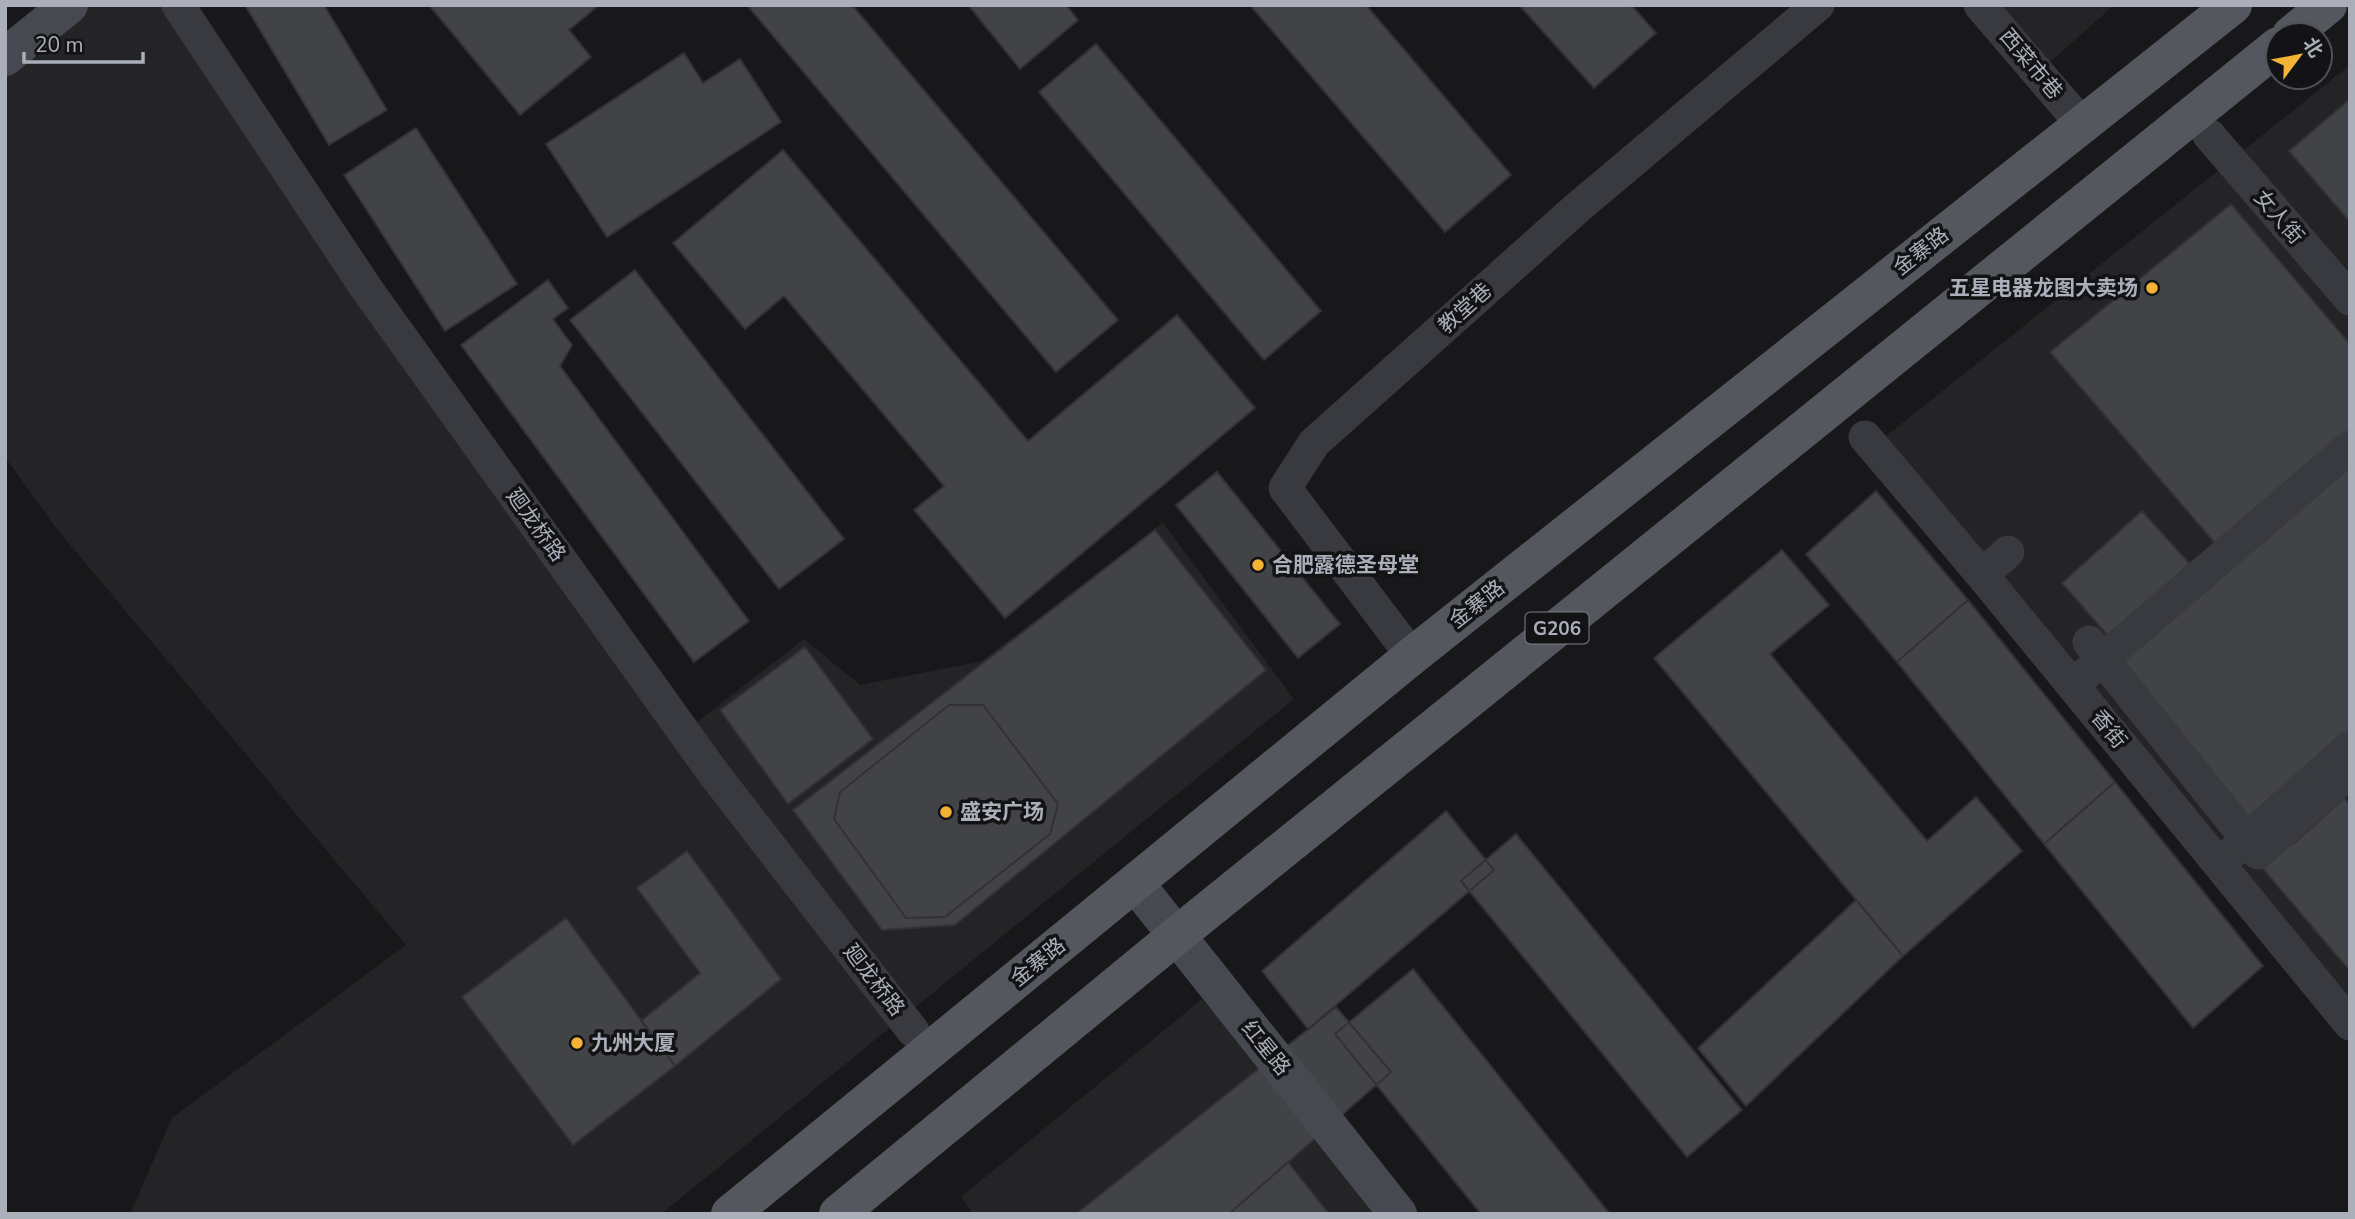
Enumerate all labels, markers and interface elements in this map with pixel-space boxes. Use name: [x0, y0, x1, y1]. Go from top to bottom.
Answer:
scale bar: [24, 21, 144, 65]
north arrow: [2264, 21, 2334, 91]
street label: 西菜市巷: [1993, 23, 2069, 105]
text: 20 m: [35, 31, 84, 59]
text: 北: [2297, 33, 2329, 62]
street label: 女人街: [2248, 184, 2310, 250]
street label: 金寨路: [1888, 221, 1954, 281]
place label: 五星电器龙图大卖场: [1949, 274, 2138, 302]
street label: 教堂巷: [1432, 277, 1498, 339]
marker: 五星电器龙图大卖场: [2144, 280, 2160, 296]
street label: 廻龙桥路: [500, 483, 572, 567]
place label: 合肥露德圣母堂: [1272, 551, 1419, 579]
marker: 合肥露德圣母堂: [1250, 557, 1266, 573]
street label: 金寨路: [1444, 574, 1510, 634]
road number: G206: [1526, 612, 1588, 643]
street label: 香街: [2085, 704, 2133, 754]
place label: 盛安广场: [960, 798, 1044, 826]
marker: 盛安广场: [938, 804, 954, 820]
street label: 金寨路: [1005, 931, 1071, 993]
street label: 廻龙桥路: [837, 938, 911, 1022]
street label: 红星路: [1235, 1015, 1297, 1081]
place label: 九州大厦: [591, 1029, 675, 1057]
marker: 九州大厦: [569, 1035, 585, 1051]

